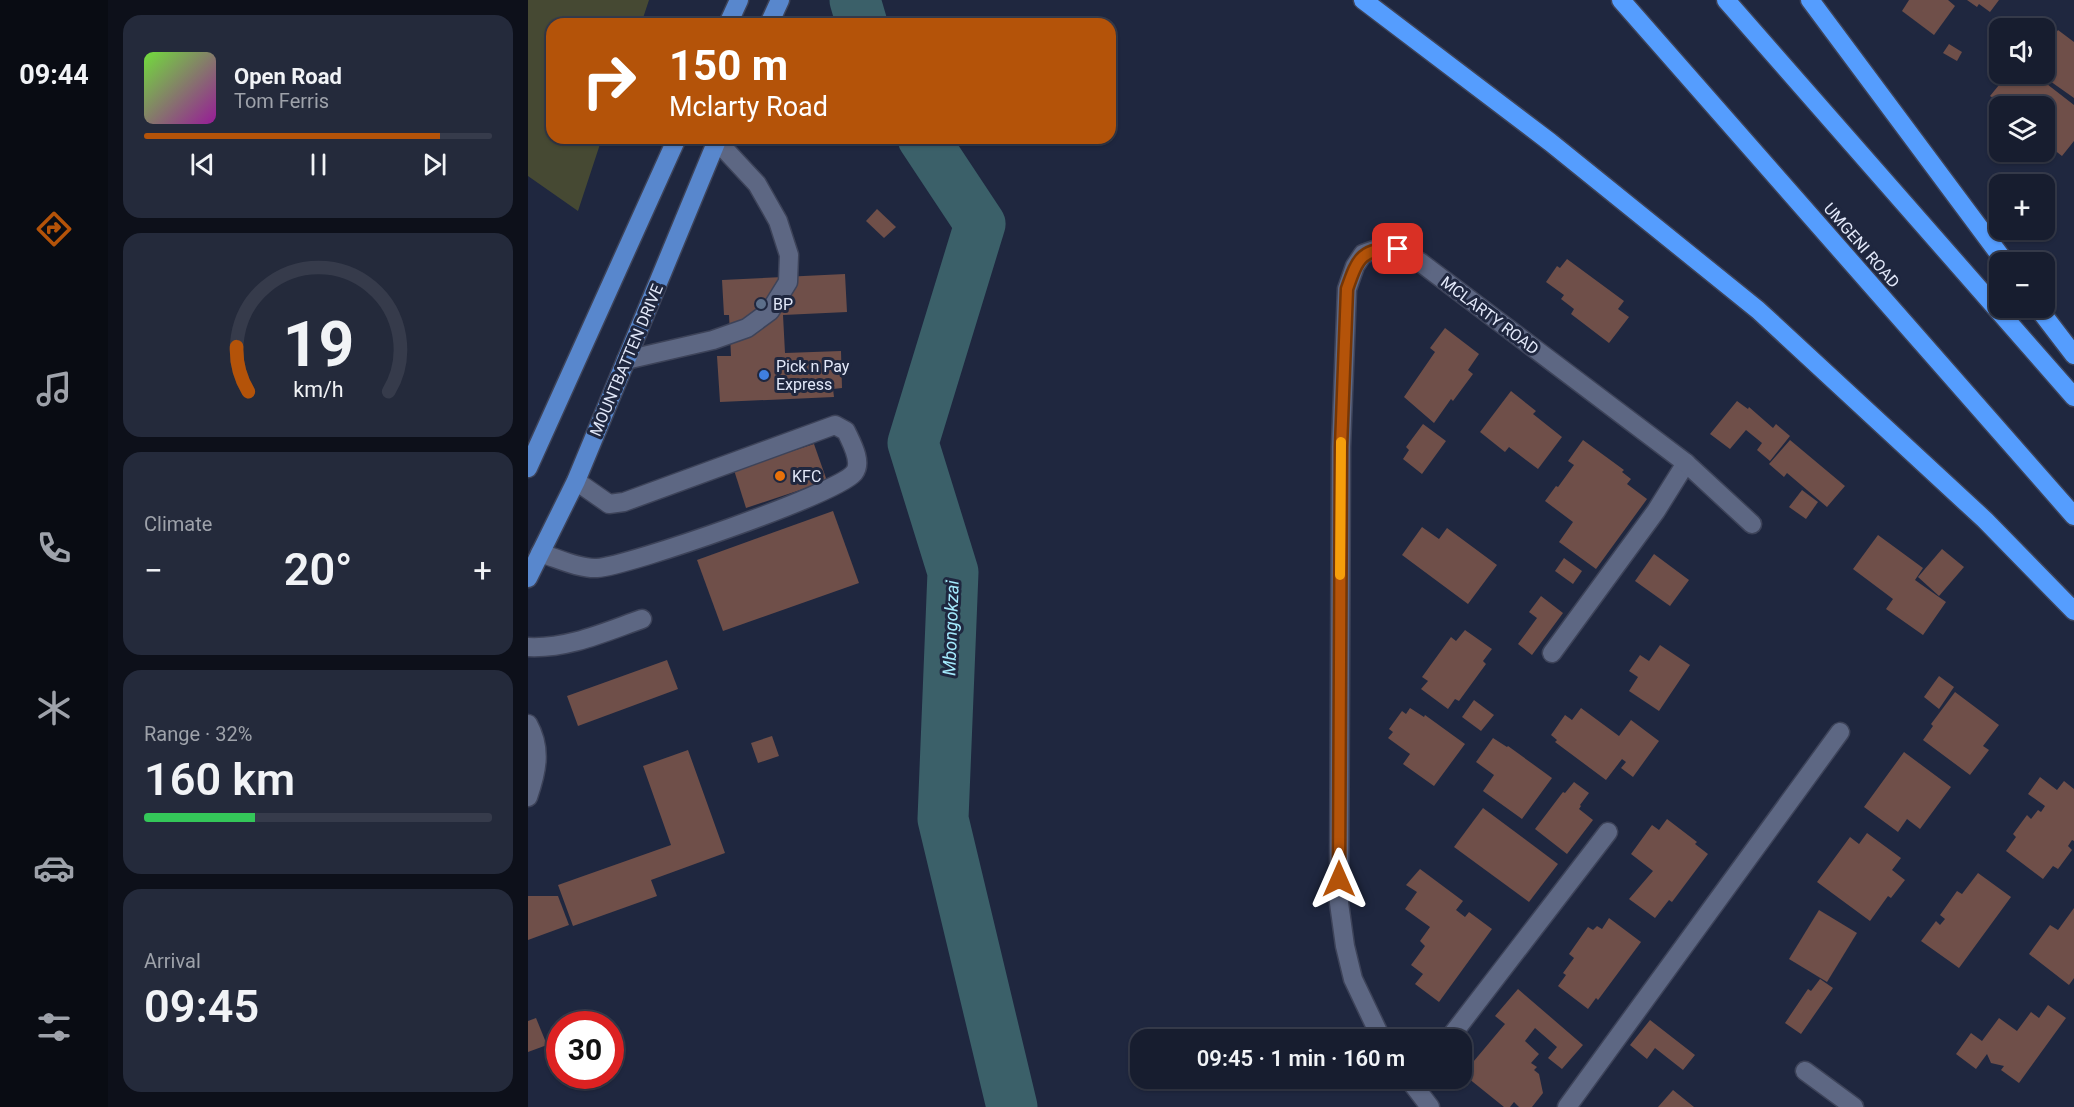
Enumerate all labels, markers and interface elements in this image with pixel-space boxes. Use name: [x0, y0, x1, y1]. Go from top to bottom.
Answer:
map controls: [1989, 18, 2055, 318]
button: sound: [1989, 18, 2055, 84]
text: 150 m: [669, 41, 788, 90]
icon: right: [570, 42, 648, 120]
text: 09:44: [19, 59, 89, 91]
text: Open Road: [234, 64, 342, 89]
text: Tom Ferris: [234, 89, 329, 113]
text: Mclarty Road: [669, 91, 828, 123]
button: layers: [1989, 96, 2055, 162]
icon: previous: [186, 148, 219, 181]
icon: pause: [302, 148, 335, 181]
icon: next: [418, 148, 451, 181]
button: +: [1989, 174, 2055, 240]
street label: UMGENI ROAD: [1820, 199, 1903, 291]
icon: directions: [33, 208, 75, 250]
pin: [1372, 223, 1423, 274]
icon: arrive: [1381, 232, 1414, 265]
button: −: [1989, 252, 2055, 318]
street label: MCLARTY ROAD: [1437, 272, 1542, 358]
street label: MOUNTBATTEN DRIVE: [586, 281, 667, 439]
place label: BP: [773, 295, 793, 314]
marker: BP: [754, 297, 768, 311]
text: 19: [282, 308, 354, 381]
place label: Pick n Pay Express: [776, 357, 850, 394]
icon: music: [33, 368, 75, 410]
marker: Pick n Pay Express: [757, 368, 771, 382]
text: km/h: [293, 378, 343, 403]
place label: KFC: [792, 467, 821, 486]
marker: KFC: [773, 469, 787, 483]
text: Climate: [144, 512, 212, 536]
icon: phone: [33, 527, 75, 569]
text: 20°: [284, 543, 352, 596]
text: −: [144, 551, 163, 590]
text: +: [473, 551, 492, 590]
water label: Mbongokzai: [938, 579, 963, 676]
icon: climate: [33, 687, 75, 729]
text: Range · 32%: [144, 722, 252, 746]
text: 160 km: [144, 753, 295, 806]
icon: car: [33, 847, 75, 889]
position arrow: [1307, 847, 1371, 911]
text: Arrival: [144, 949, 201, 973]
text: 09:45: [144, 980, 259, 1033]
icon: filters: [33, 1006, 75, 1048]
speed limit sign: 30: [546, 1011, 624, 1089]
text: 09:45 · 1 min · 160 m: [1197, 1046, 1405, 1071]

